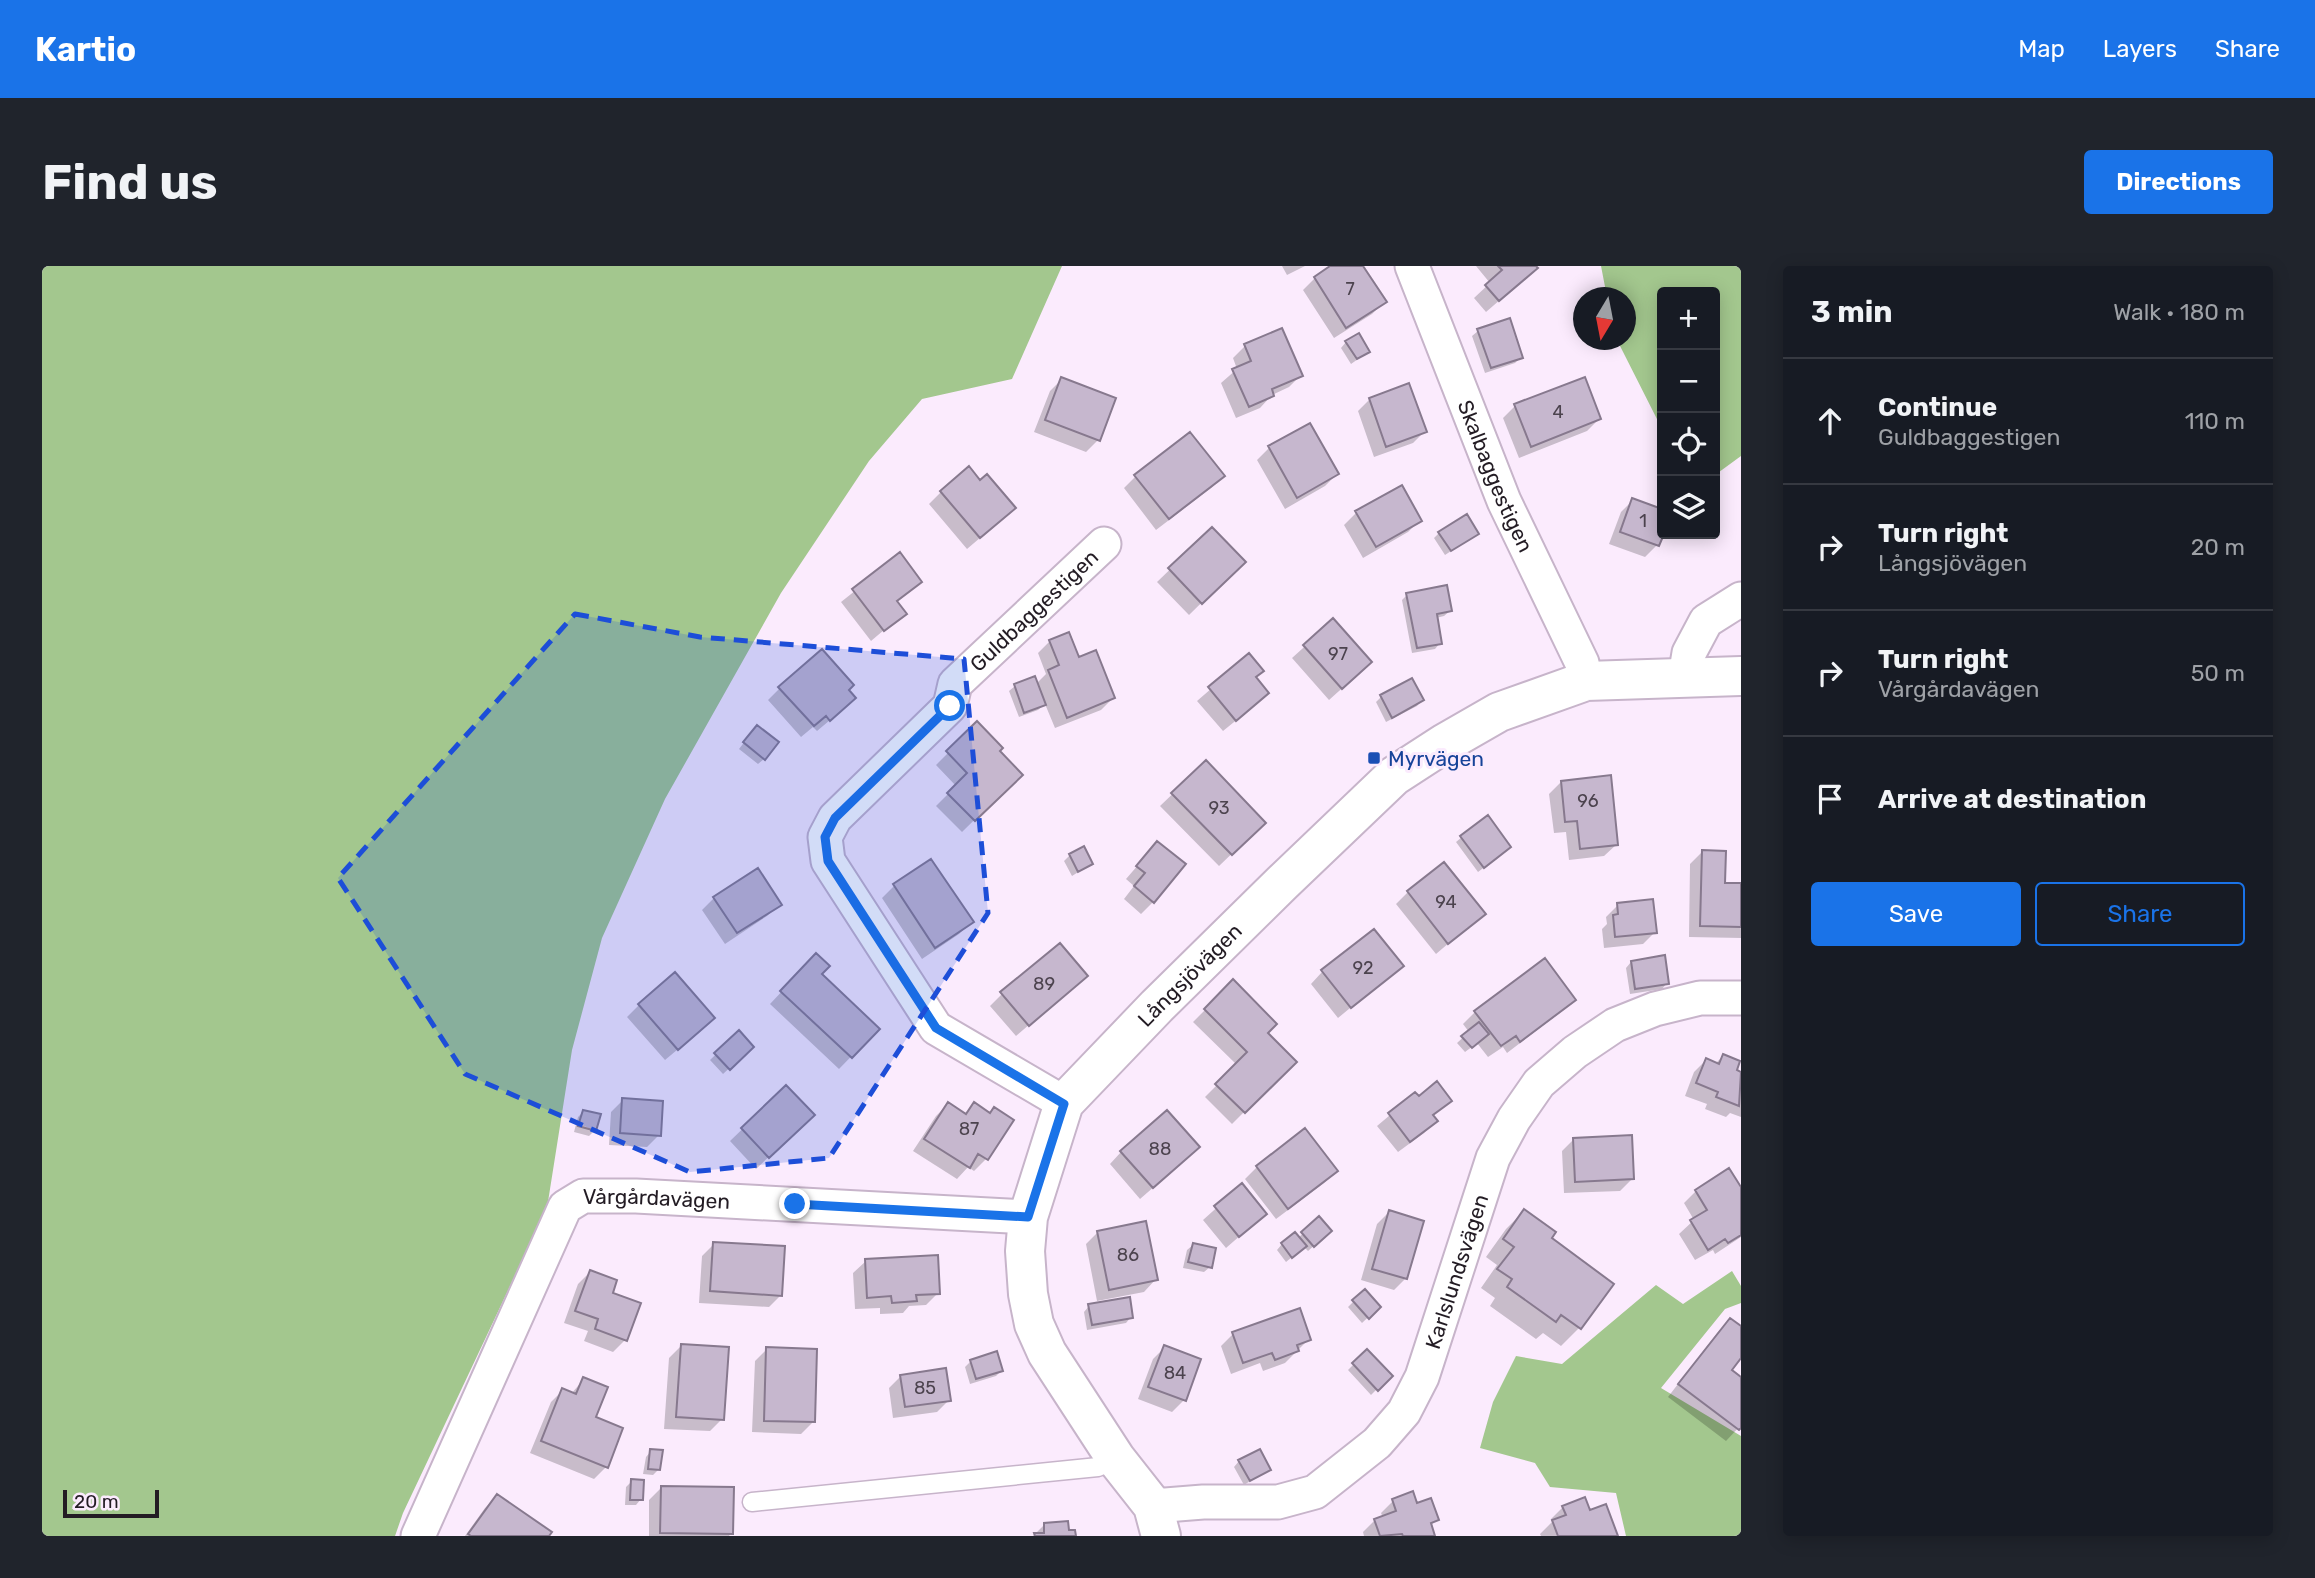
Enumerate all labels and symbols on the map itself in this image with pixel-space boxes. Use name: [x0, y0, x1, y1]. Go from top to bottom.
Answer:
house number: 7: [1345, 278, 1355, 300]
north arrow: [1573, 287, 1636, 350]
street label: Skalbaggestigen: [1453, 396, 1539, 556]
house number: 4: [1552, 401, 1564, 423]
house number: 1: [1639, 510, 1647, 532]
street label: Guldbaggestigen: [964, 544, 1103, 676]
house number: 97: [1328, 643, 1348, 665]
route start: [934, 690, 965, 721]
place label: Myrvägen: [1388, 746, 1484, 771]
marker: Myrvägen: [1366, 750, 1382, 766]
house number: 96: [1577, 790, 1599, 812]
house number: 93: [1208, 797, 1230, 819]
house number: 94: [1435, 891, 1457, 913]
street label: Långsjövägen: [1132, 918, 1247, 1031]
house number: 92: [1352, 957, 1374, 979]
house number: 89: [1033, 973, 1055, 995]
house number: 87: [959, 1118, 979, 1140]
house number: 88: [1149, 1138, 1171, 1160]
street label: Vårgårdavägen: [583, 1184, 731, 1214]
route end: [779, 1188, 810, 1219]
street label: Karlslundsvägen: [1420, 1191, 1493, 1352]
house number: 86: [1117, 1244, 1139, 1266]
house number: 84: [1164, 1362, 1186, 1384]
house number: 85: [914, 1377, 936, 1399]
scale bar: [63, 1487, 159, 1519]

